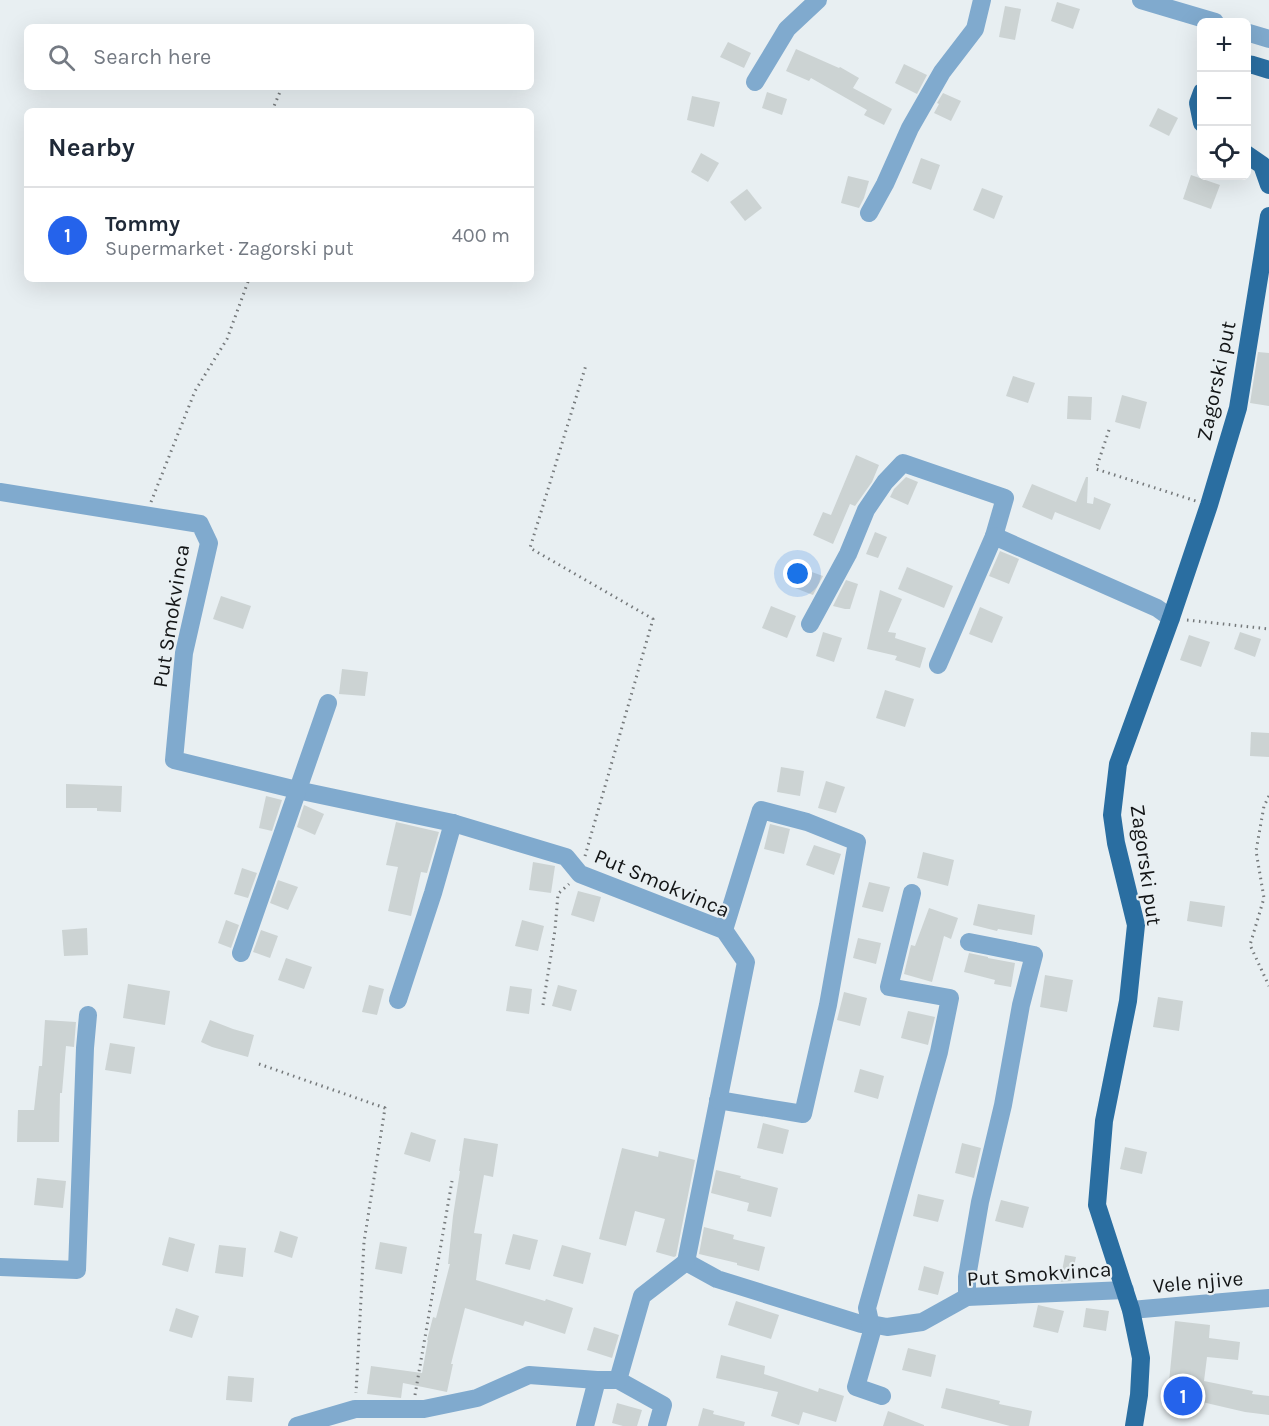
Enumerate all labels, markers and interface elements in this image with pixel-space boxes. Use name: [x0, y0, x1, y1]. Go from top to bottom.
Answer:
map controls: [1197, 18, 1251, 180]
button: +: [1197, 18, 1251, 72]
search box: [24, 24, 534, 90]
icon: search: [45, 41, 78, 74]
text: Search here: [93, 44, 211, 70]
button: −: [1197, 72, 1251, 126]
button: locate: [1197, 126, 1251, 180]
text: Nearby: [48, 132, 135, 163]
text: Tommy: [105, 211, 180, 237]
text: 1: [64, 224, 71, 247]
text: 400 m: [452, 224, 510, 247]
text: Supermarket · Zagorski put: [105, 237, 354, 260]
street label: Zagorski put: [1192, 319, 1240, 443]
street label: Put Smokvinca: [148, 543, 194, 689]
your location: [783, 559, 812, 588]
street label: Zagorski put: [1126, 803, 1166, 927]
street label: Put Smokvinca: [591, 844, 733, 922]
street label: Put Smokvinca: [966, 1257, 1112, 1291]
street label: Vele njive: [1152, 1266, 1244, 1298]
pin: 1: [1164, 1374, 1202, 1418]

